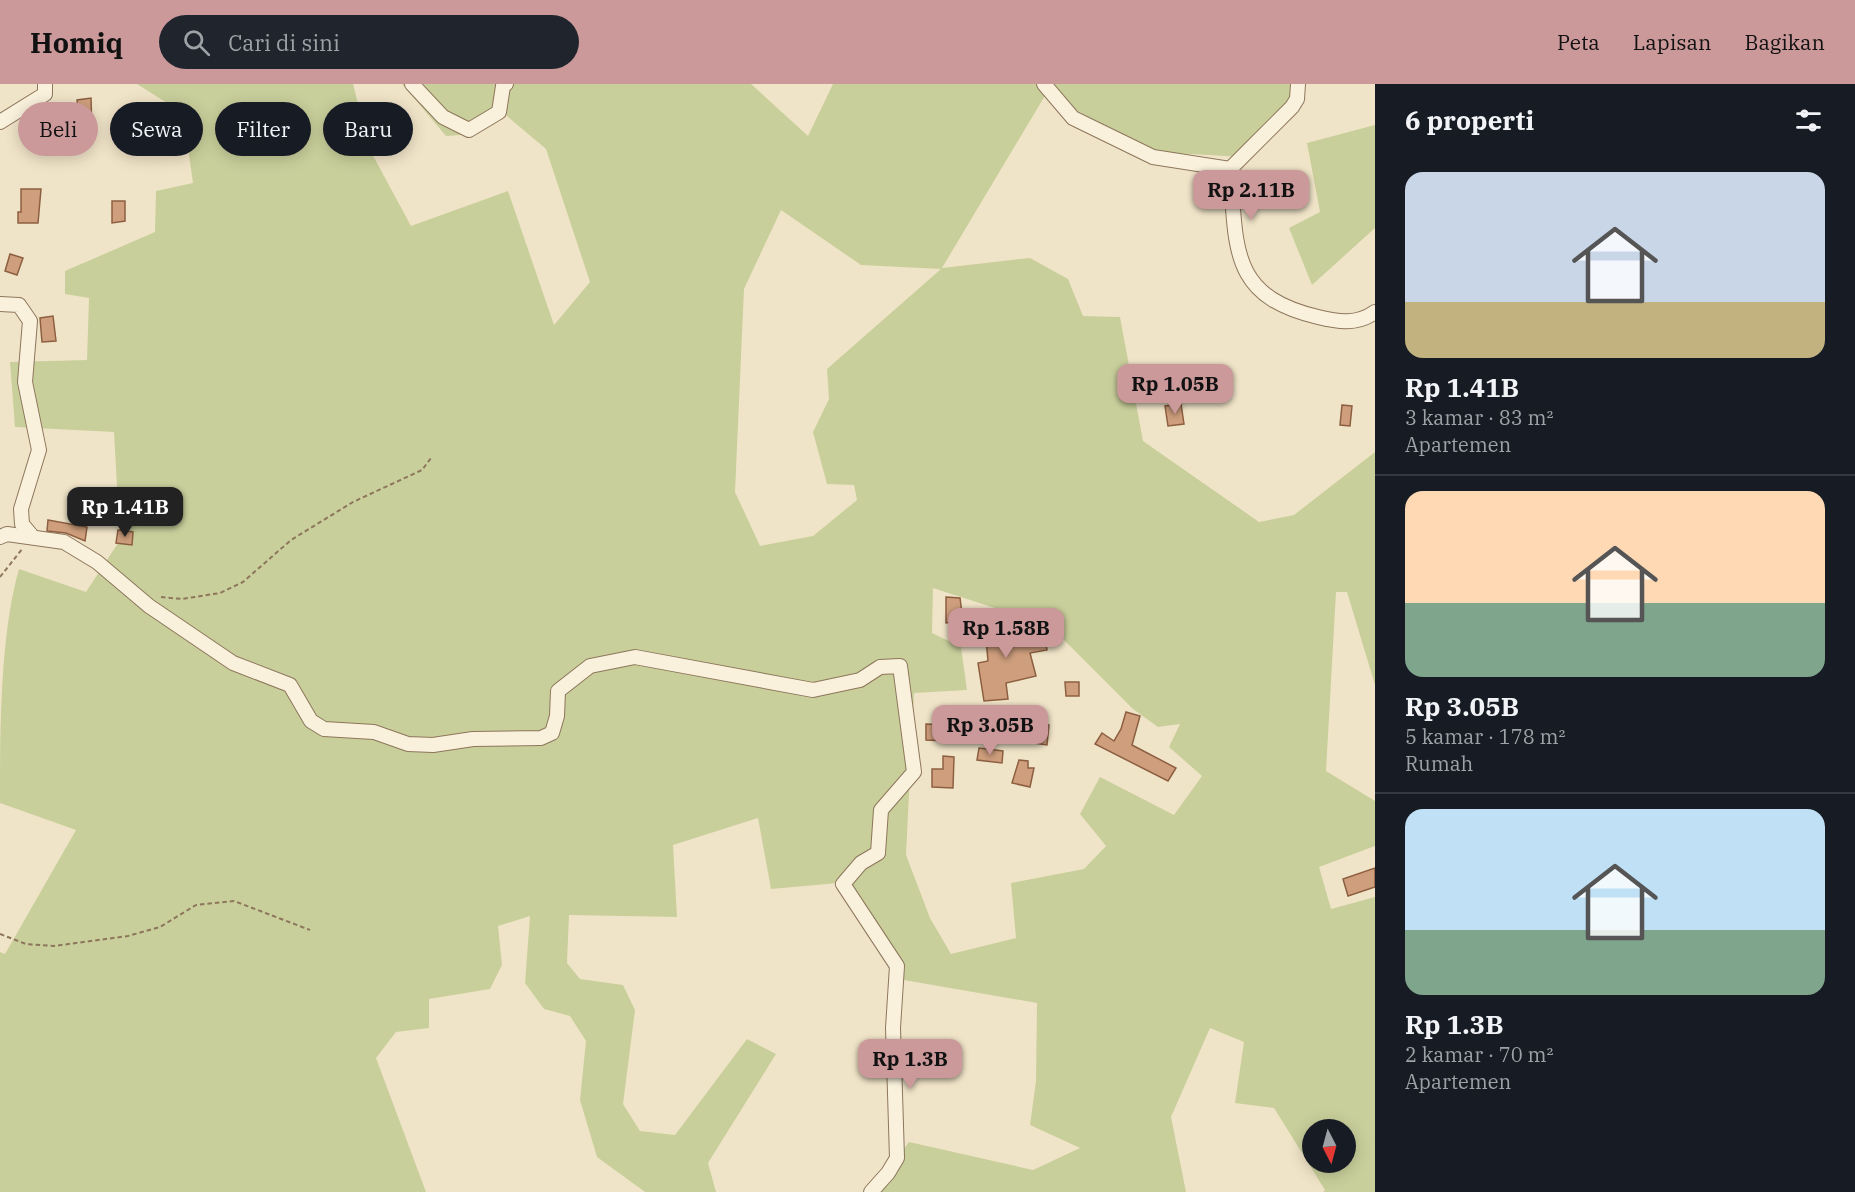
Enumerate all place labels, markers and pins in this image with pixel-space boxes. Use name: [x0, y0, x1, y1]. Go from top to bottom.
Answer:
pin: Rp 2.11B: [1189, 170, 1313, 221]
pin: Rp 1.05B: [1113, 364, 1237, 415]
pin: Rp 1.41B: [63, 487, 187, 538]
pin: Rp 1.58B: [944, 608, 1068, 659]
pin: Rp 3.05B: [928, 705, 1052, 756]
pin: Rp 1.3B: [855, 1039, 965, 1090]

